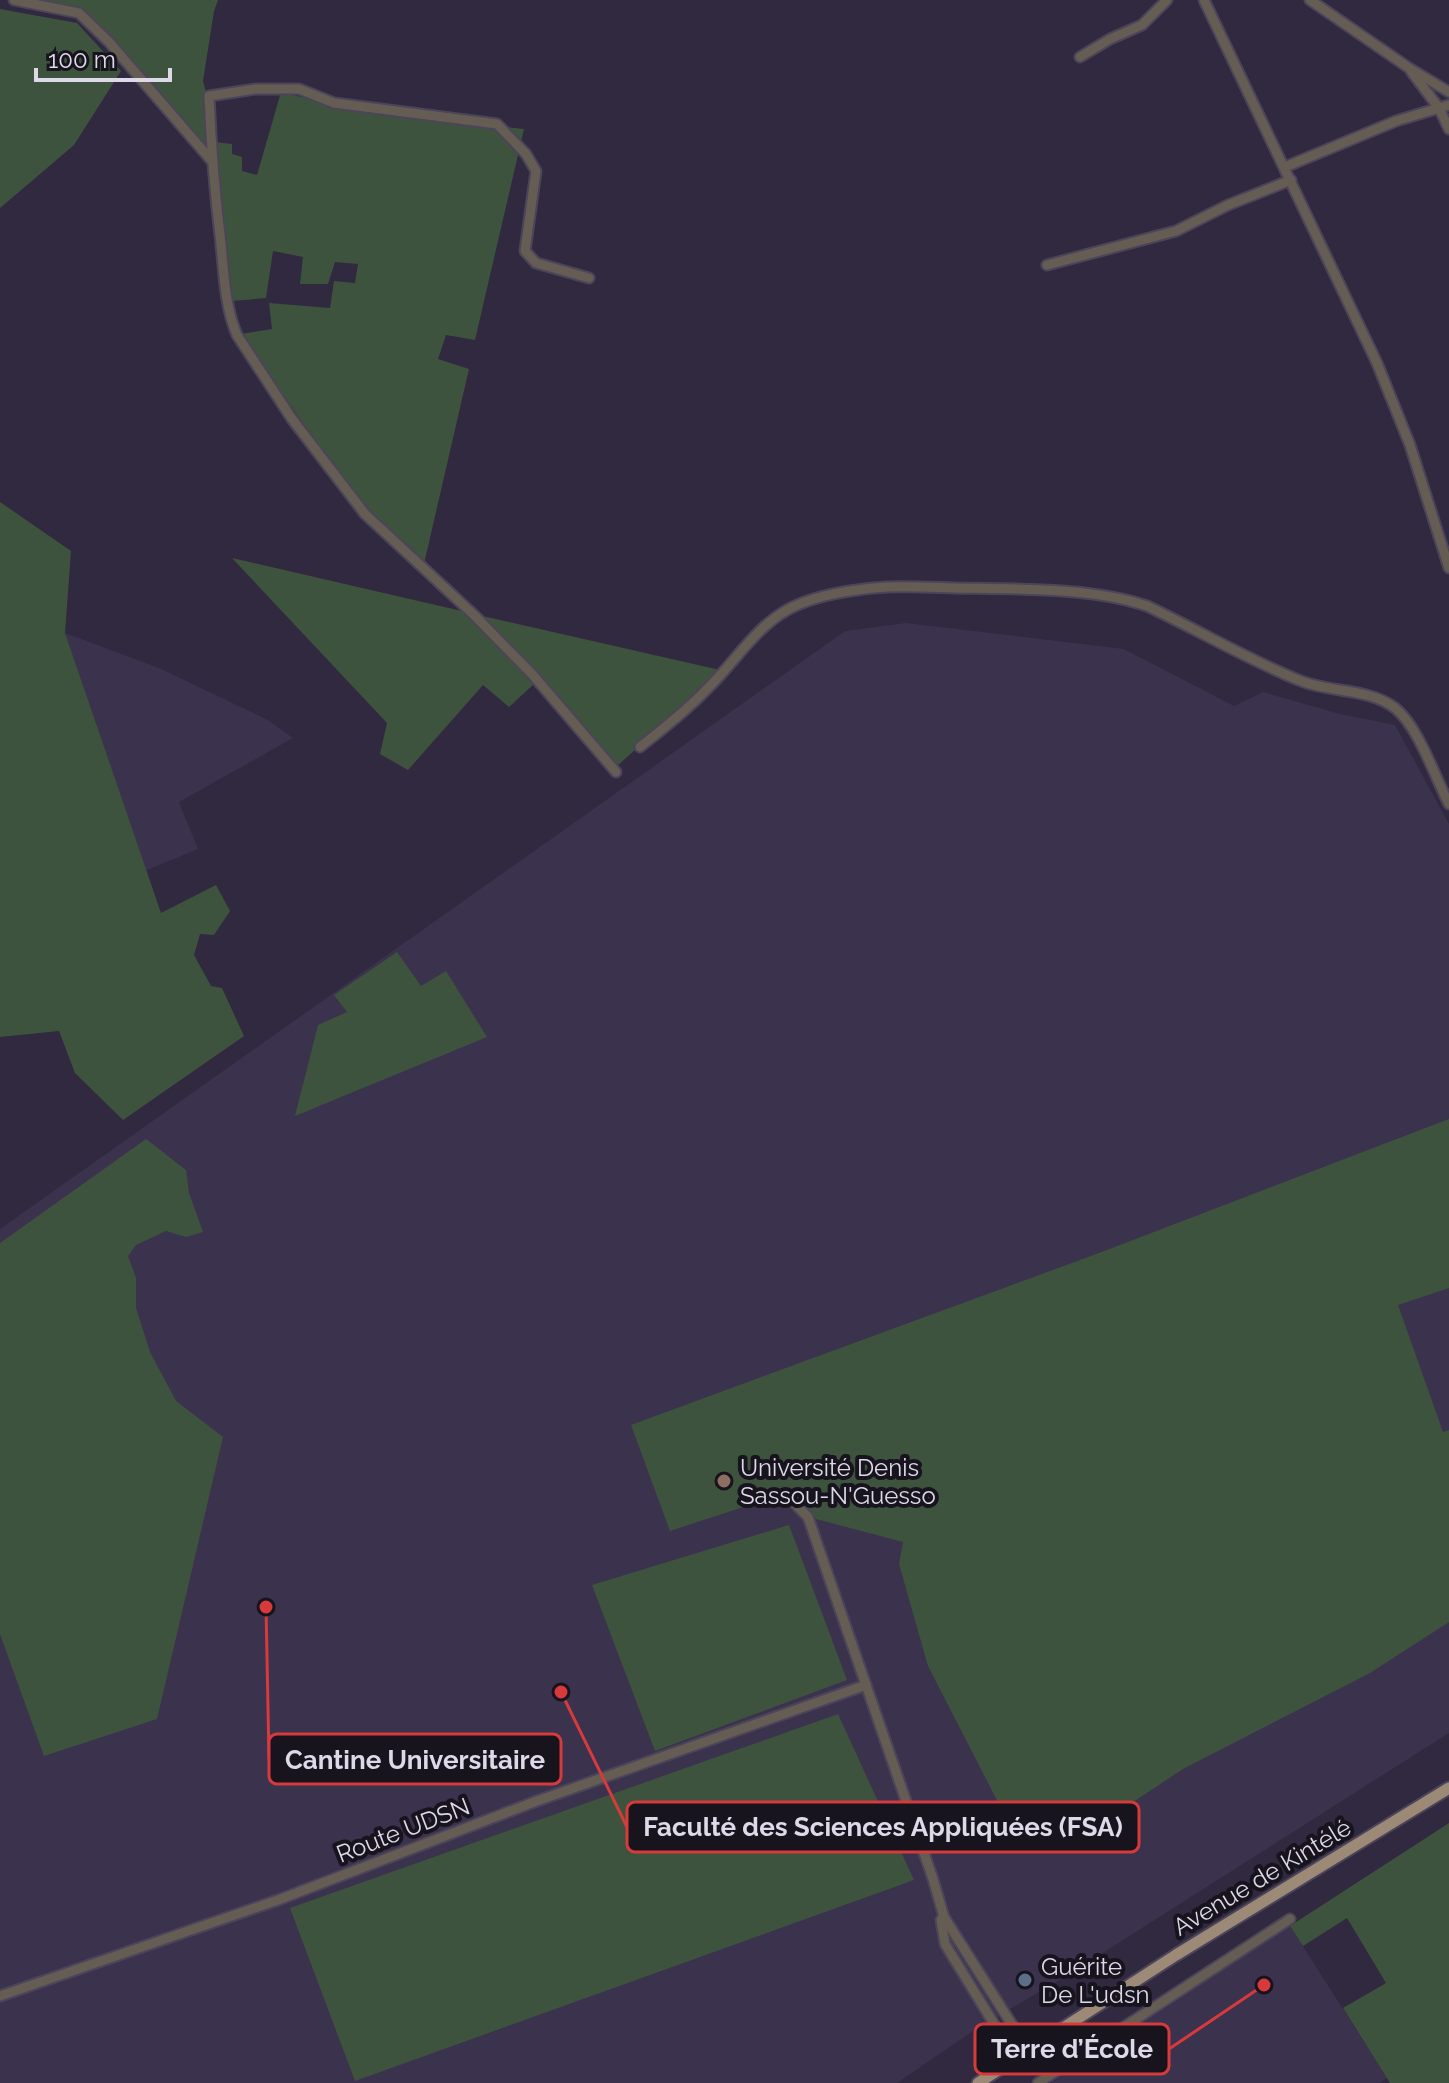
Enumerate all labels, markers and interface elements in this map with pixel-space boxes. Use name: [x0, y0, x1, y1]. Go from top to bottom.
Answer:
scale bar: [36, 32, 170, 82]
text: 100 m: [48, 45, 116, 74]
place label: Université Denis Sassou-N'Guesso: [740, 1453, 936, 1510]
marker: Université Denis Sassou-N'Guesso: [715, 1472, 733, 1490]
callout: Cantine Universitaire: [269, 1734, 561, 1784]
text: Cantine Universitaire: [285, 1745, 545, 1775]
street label: Route UDSN: [332, 1791, 474, 1869]
callout: Faculté des Sciences Appliquées (FSA): [627, 1802, 1139, 1852]
text: Faculté des Sciences Appliquées (FSA): [643, 1812, 1123, 1842]
street label: Avenue de Kintélé: [1168, 1812, 1356, 1942]
place label: Guérite De L'udsn: [1041, 1952, 1150, 2009]
marker: Guérite De L'udsn: [1016, 1971, 1034, 1989]
callout: Terre d’École: [975, 2024, 1169, 2074]
text: Terre d’École: [991, 2034, 1154, 2064]

